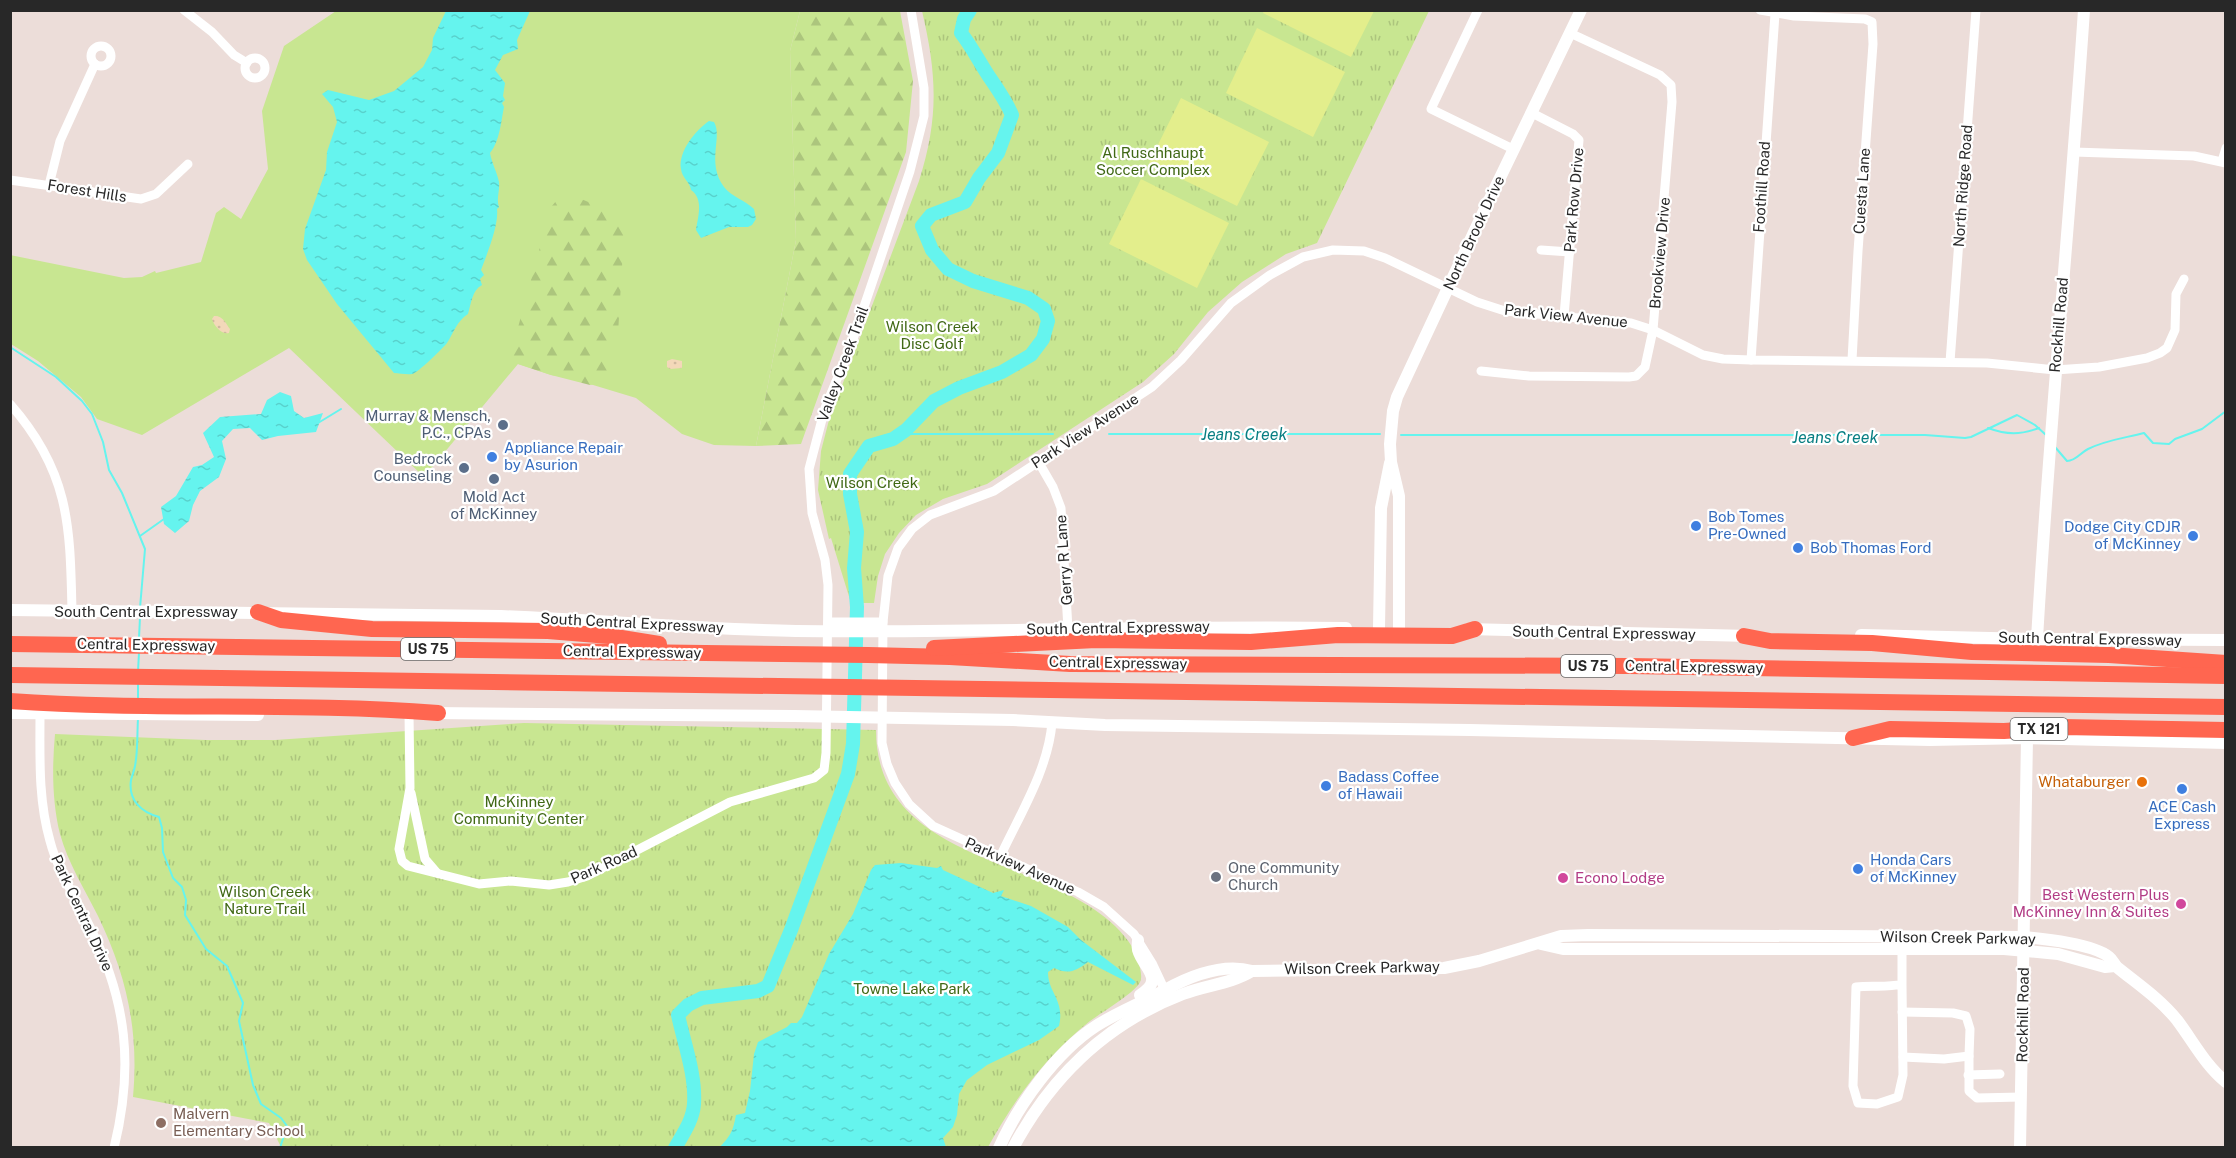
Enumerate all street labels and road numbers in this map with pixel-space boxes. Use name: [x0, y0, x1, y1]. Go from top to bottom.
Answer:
street label: North Ridge Road: [1950, 124, 1975, 248]
street label: Foothill Road: [1750, 141, 1773, 233]
street label: Park Row Drive: [1560, 147, 1587, 253]
street label: Cuesta Lane: [1850, 147, 1873, 235]
street label: North Brook Drive: [1440, 173, 1507, 293]
street label: Forest Hills: [46, 176, 128, 205]
street label: Brookview Drive: [1646, 196, 1673, 310]
street label: Rockhill Road: [2046, 277, 2071, 373]
street label: Park View Avenue: [1503, 301, 1629, 330]
street label: Valley Creek Trail: [814, 304, 871, 424]
street label: Park View Avenue: [1028, 390, 1141, 472]
street label: Gerry R Lane: [1052, 514, 1075, 606]
street label: South Central Expressway: [54, 603, 238, 620]
street label: South Central Expressway: [540, 609, 724, 636]
street label: South Central Expressway: [1026, 617, 1210, 638]
street label: South Central Expressway: [1512, 622, 1696, 643]
street label: South Central Expressway: [1998, 628, 2182, 649]
street label: Central Expressway: [77, 635, 215, 654]
road number: US 75: [401, 638, 455, 660]
street label: Central Expressway: [563, 642, 701, 661]
street label: Central Expressway: [1049, 653, 1187, 672]
road number: US 75: [1561, 655, 1615, 677]
street label: Central Expressway: [1625, 657, 1763, 676]
road number: TX 121: [2010, 718, 2068, 740]
street label: Parkview Avenue: [963, 834, 1078, 897]
street label: Park Road: [568, 842, 640, 887]
street label: Park Central Drive: [48, 852, 117, 974]
street label: Wilson Creek Parkway: [1880, 928, 2036, 947]
street label: Wilson Creek Parkway: [1284, 958, 1440, 977]
street label: Rockhill Road: [2013, 967, 2032, 1063]

